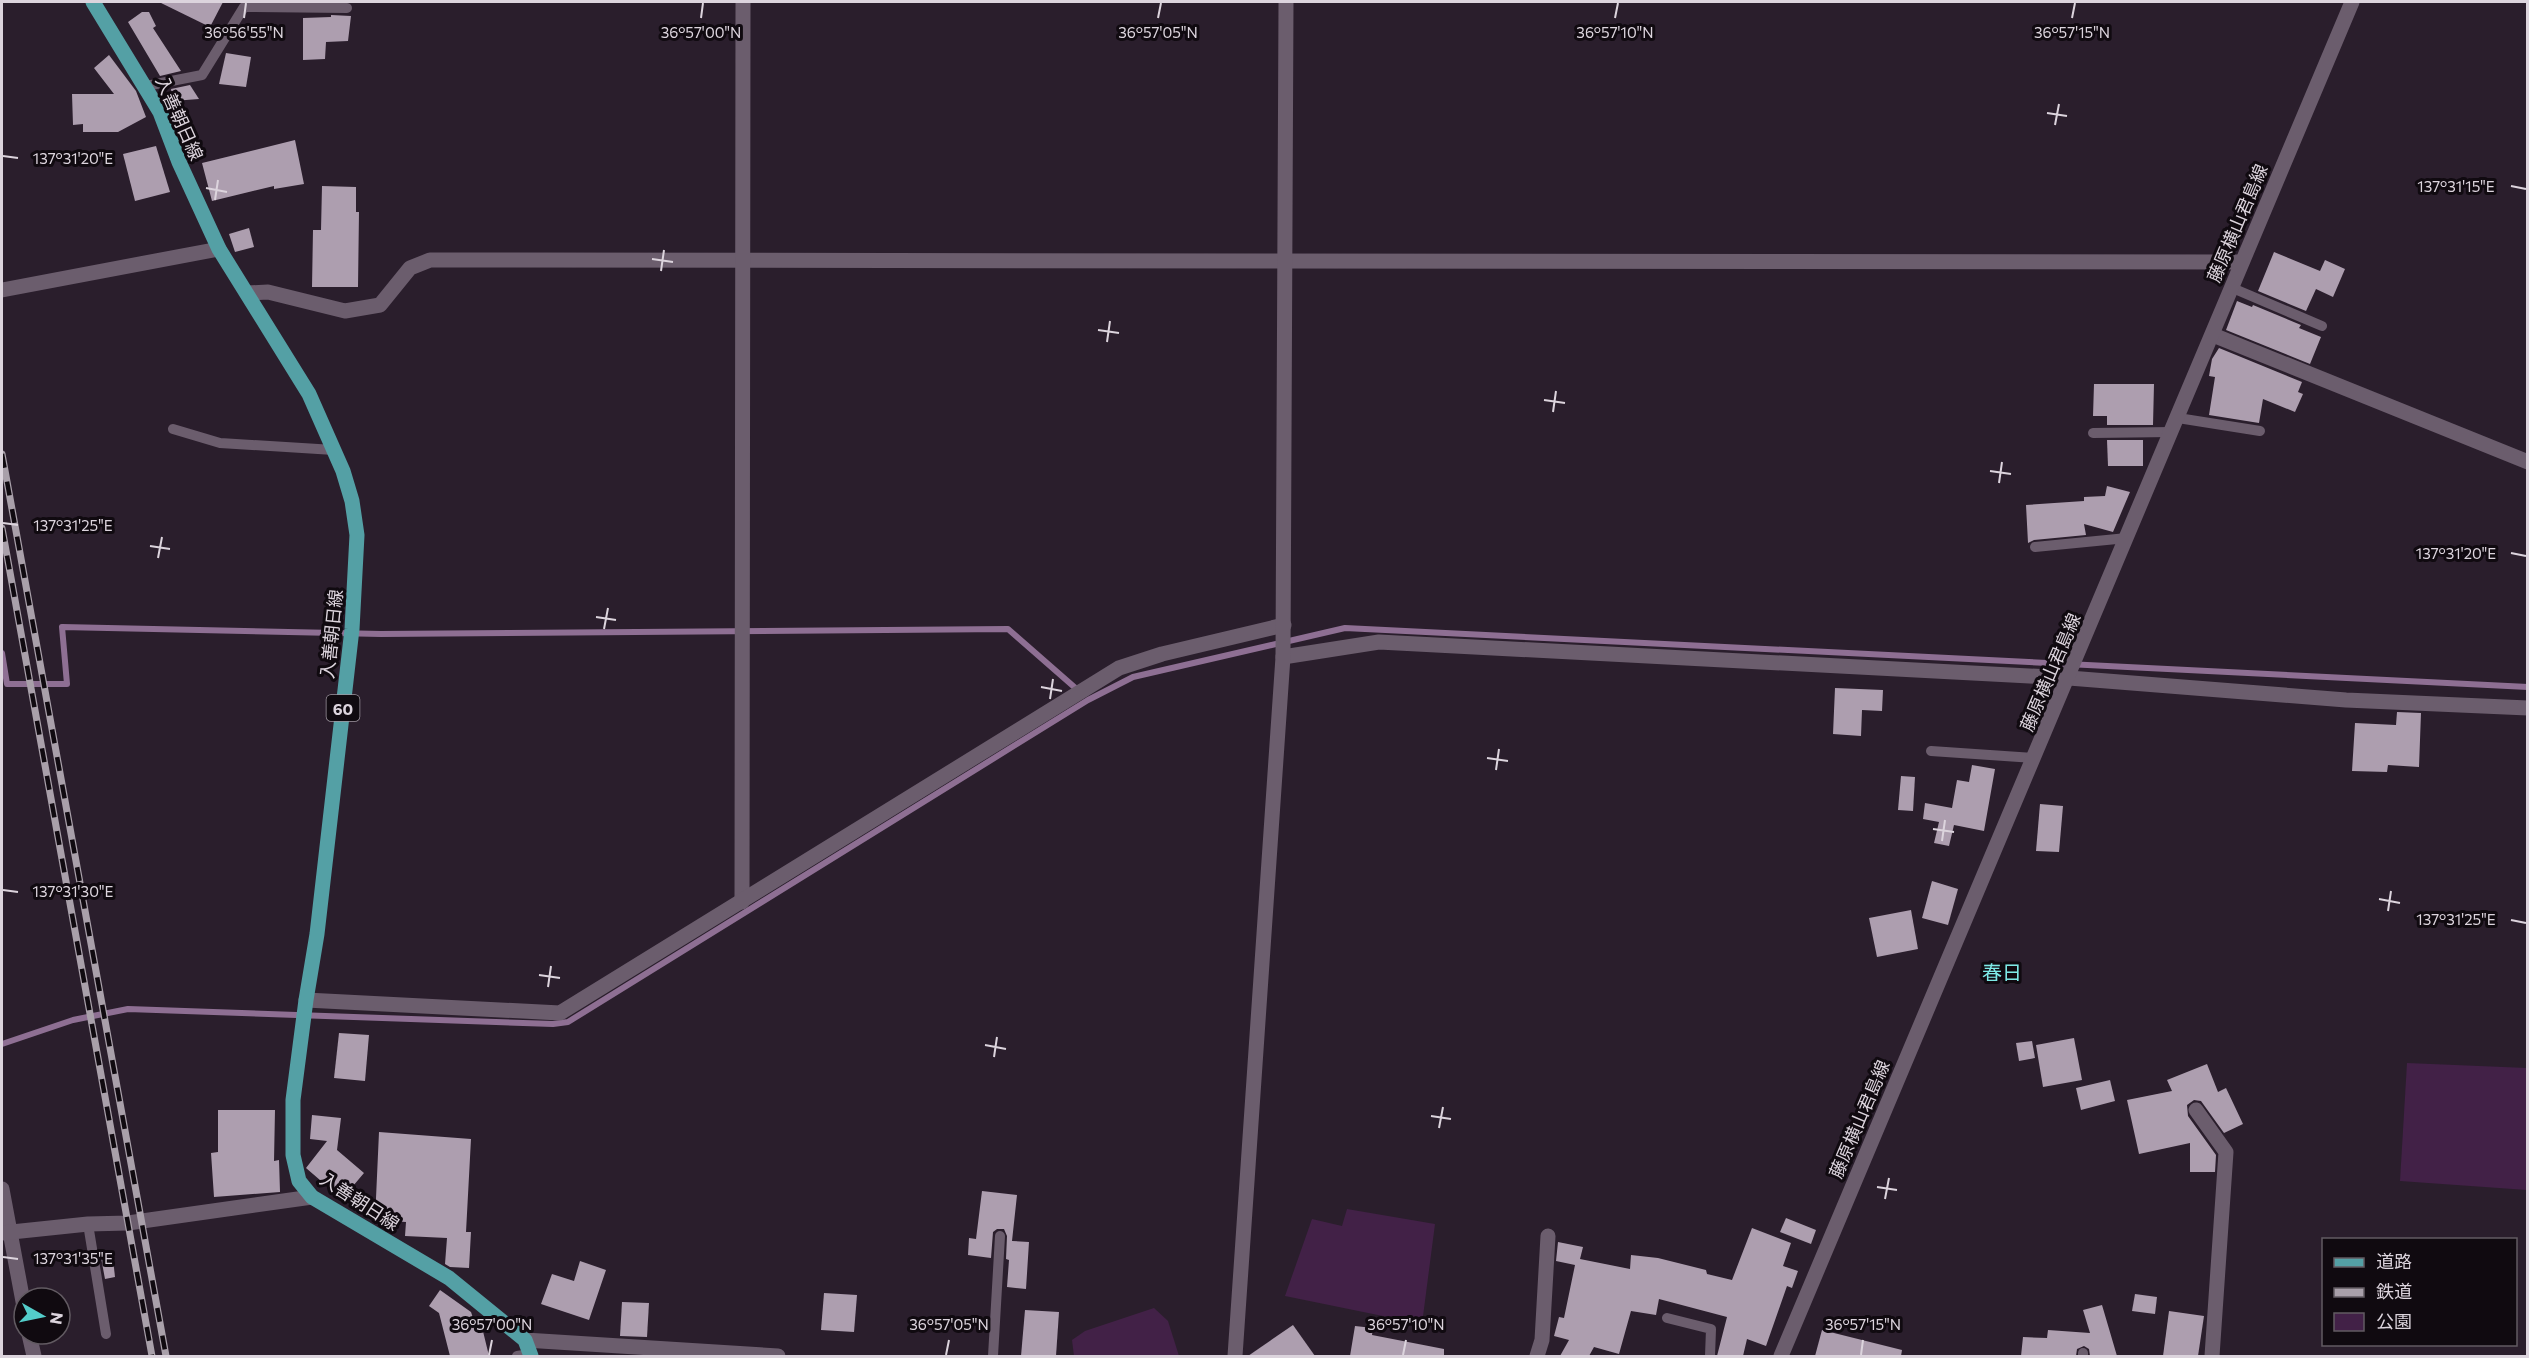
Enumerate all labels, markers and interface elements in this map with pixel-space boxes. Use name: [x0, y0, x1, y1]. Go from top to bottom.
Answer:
text: 36°56'55"N: [204, 23, 284, 41]
text: 36°57'00"N: [661, 23, 741, 41]
text: 36°57'05"N: [1118, 23, 1198, 41]
text: 36°57'10"N: [1576, 23, 1654, 41]
text: 36°57'15"N: [2034, 23, 2110, 41]
street label: 入善朝日線: [152, 72, 208, 164]
text: 137°31'20"E: [33, 149, 113, 167]
street label: 藤原横山君島線: [2202, 161, 2272, 285]
text: 137°31'15"E: [2417, 177, 2495, 195]
text: 137°31'25"E: [33, 516, 113, 534]
text: 137°31'20"E: [2416, 544, 2496, 562]
street label: 入善朝日線: [315, 588, 347, 680]
street label: 藤原横山君島線: [2015, 610, 2085, 734]
road number: 60: [326, 695, 360, 721]
text: 137°31'30"E: [33, 882, 114, 900]
text: 137°31'25"E: [2416, 910, 2496, 928]
district label: 春日: [1982, 960, 2022, 984]
street label: 藤原横山君島線: [1824, 1057, 1894, 1181]
street label: 入善朝日線: [316, 1167, 404, 1235]
legend: [2322, 1238, 2517, 1346]
text: 137°31'35"E: [33, 1249, 113, 1267]
text: 道路: [2376, 1250, 2412, 1272]
text: 鉄道: [2376, 1280, 2412, 1302]
north arrow: [12, 1286, 72, 1346]
text: 公園: [2376, 1310, 2412, 1332]
text: N: [47, 1311, 68, 1326]
text: 36°57'00"N: [452, 1315, 532, 1333]
text: 36°57'05"N: [909, 1315, 989, 1333]
text: 36°57'10"N: [1367, 1315, 1445, 1333]
text: 36°57'15"N: [1825, 1315, 1901, 1333]

